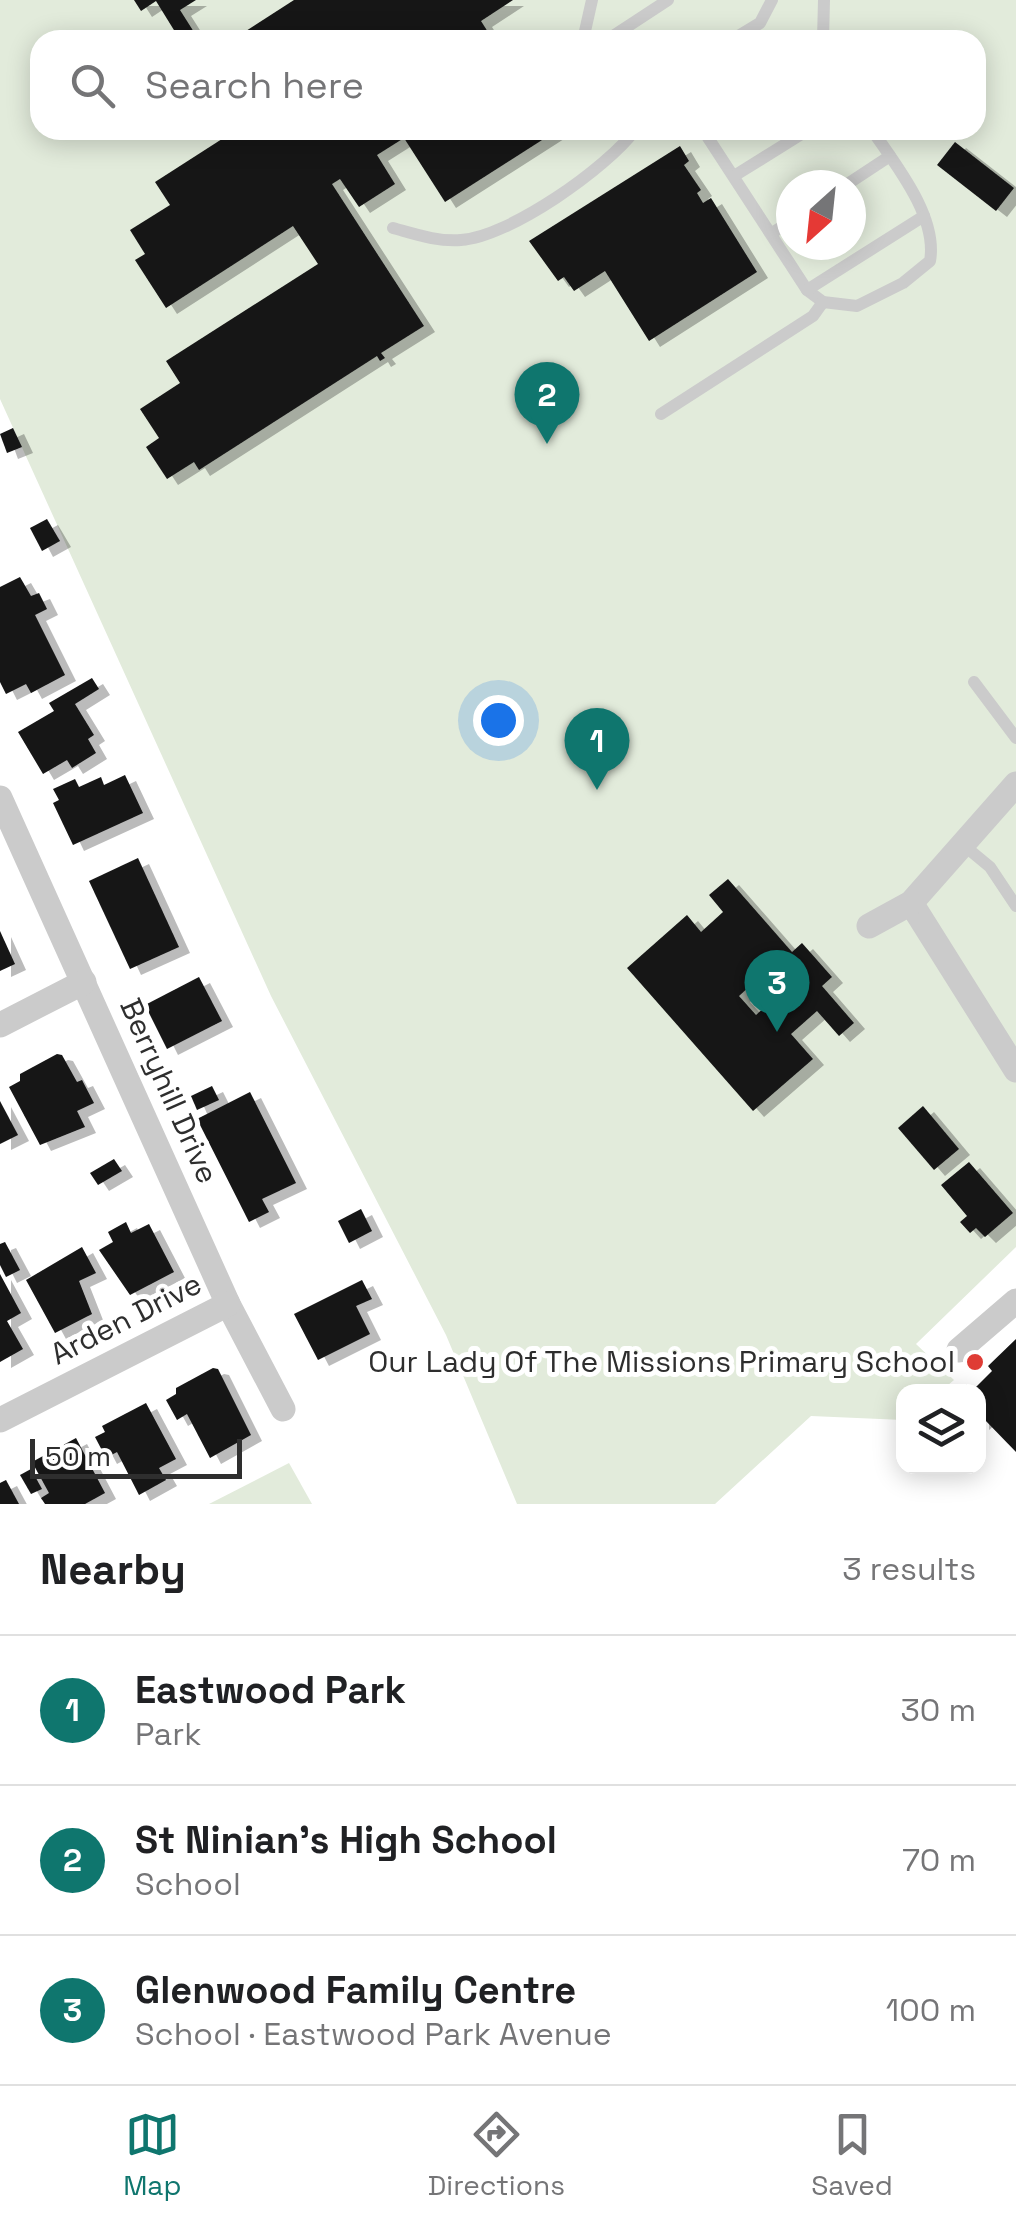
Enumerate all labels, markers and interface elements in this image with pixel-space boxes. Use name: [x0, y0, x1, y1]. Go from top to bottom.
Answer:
search box: [30, 30, 986, 140]
icon: search: [65, 58, 120, 113]
text: Search here: [145, 61, 364, 109]
north arrow: [776, 170, 866, 260]
pin: 2: [514, 362, 580, 444]
your location: [473, 695, 524, 746]
pin: 1: [564, 708, 630, 790]
pin: 3: [744, 950, 810, 1032]
street label: Berryhill Drive: [111, 992, 228, 1189]
street label: Arden Drive: [44, 1264, 208, 1373]
place label: Our Lady Of The Missions Primary School: [368, 1342, 955, 1381]
marker: Our Lady Of The Missions Primary School: [964, 1351, 986, 1373]
map controls: [896, 1384, 986, 1474]
button: layers: [896, 1384, 986, 1474]
scale bar: [30, 1434, 242, 1478]
text: 50 m: [45, 1438, 111, 1474]
text: Nearby: [40, 1543, 186, 1596]
text: 3 results: [842, 1549, 976, 1589]
text: Eastwood Park: [135, 1666, 406, 1714]
text: 1: [65, 1690, 80, 1730]
text: 30 m: [900, 1690, 976, 1730]
text: Park: [135, 1714, 202, 1754]
text: St Ninian's High School: [135, 1816, 557, 1864]
text: 2: [63, 1840, 82, 1880]
text: 70 m: [902, 1840, 976, 1880]
text: School: [135, 1864, 241, 1904]
text: Glenwood Family Centre: [135, 1966, 576, 2014]
text: 3: [63, 1990, 82, 2030]
text: 100 m: [886, 1990, 976, 2030]
text: School · Eastwood Park Avenue: [135, 2014, 612, 2054]
tab: Map: [123, 2107, 181, 2203]
tab: Directions: [428, 2107, 565, 2203]
tab: Saved: [811, 2107, 893, 2203]

